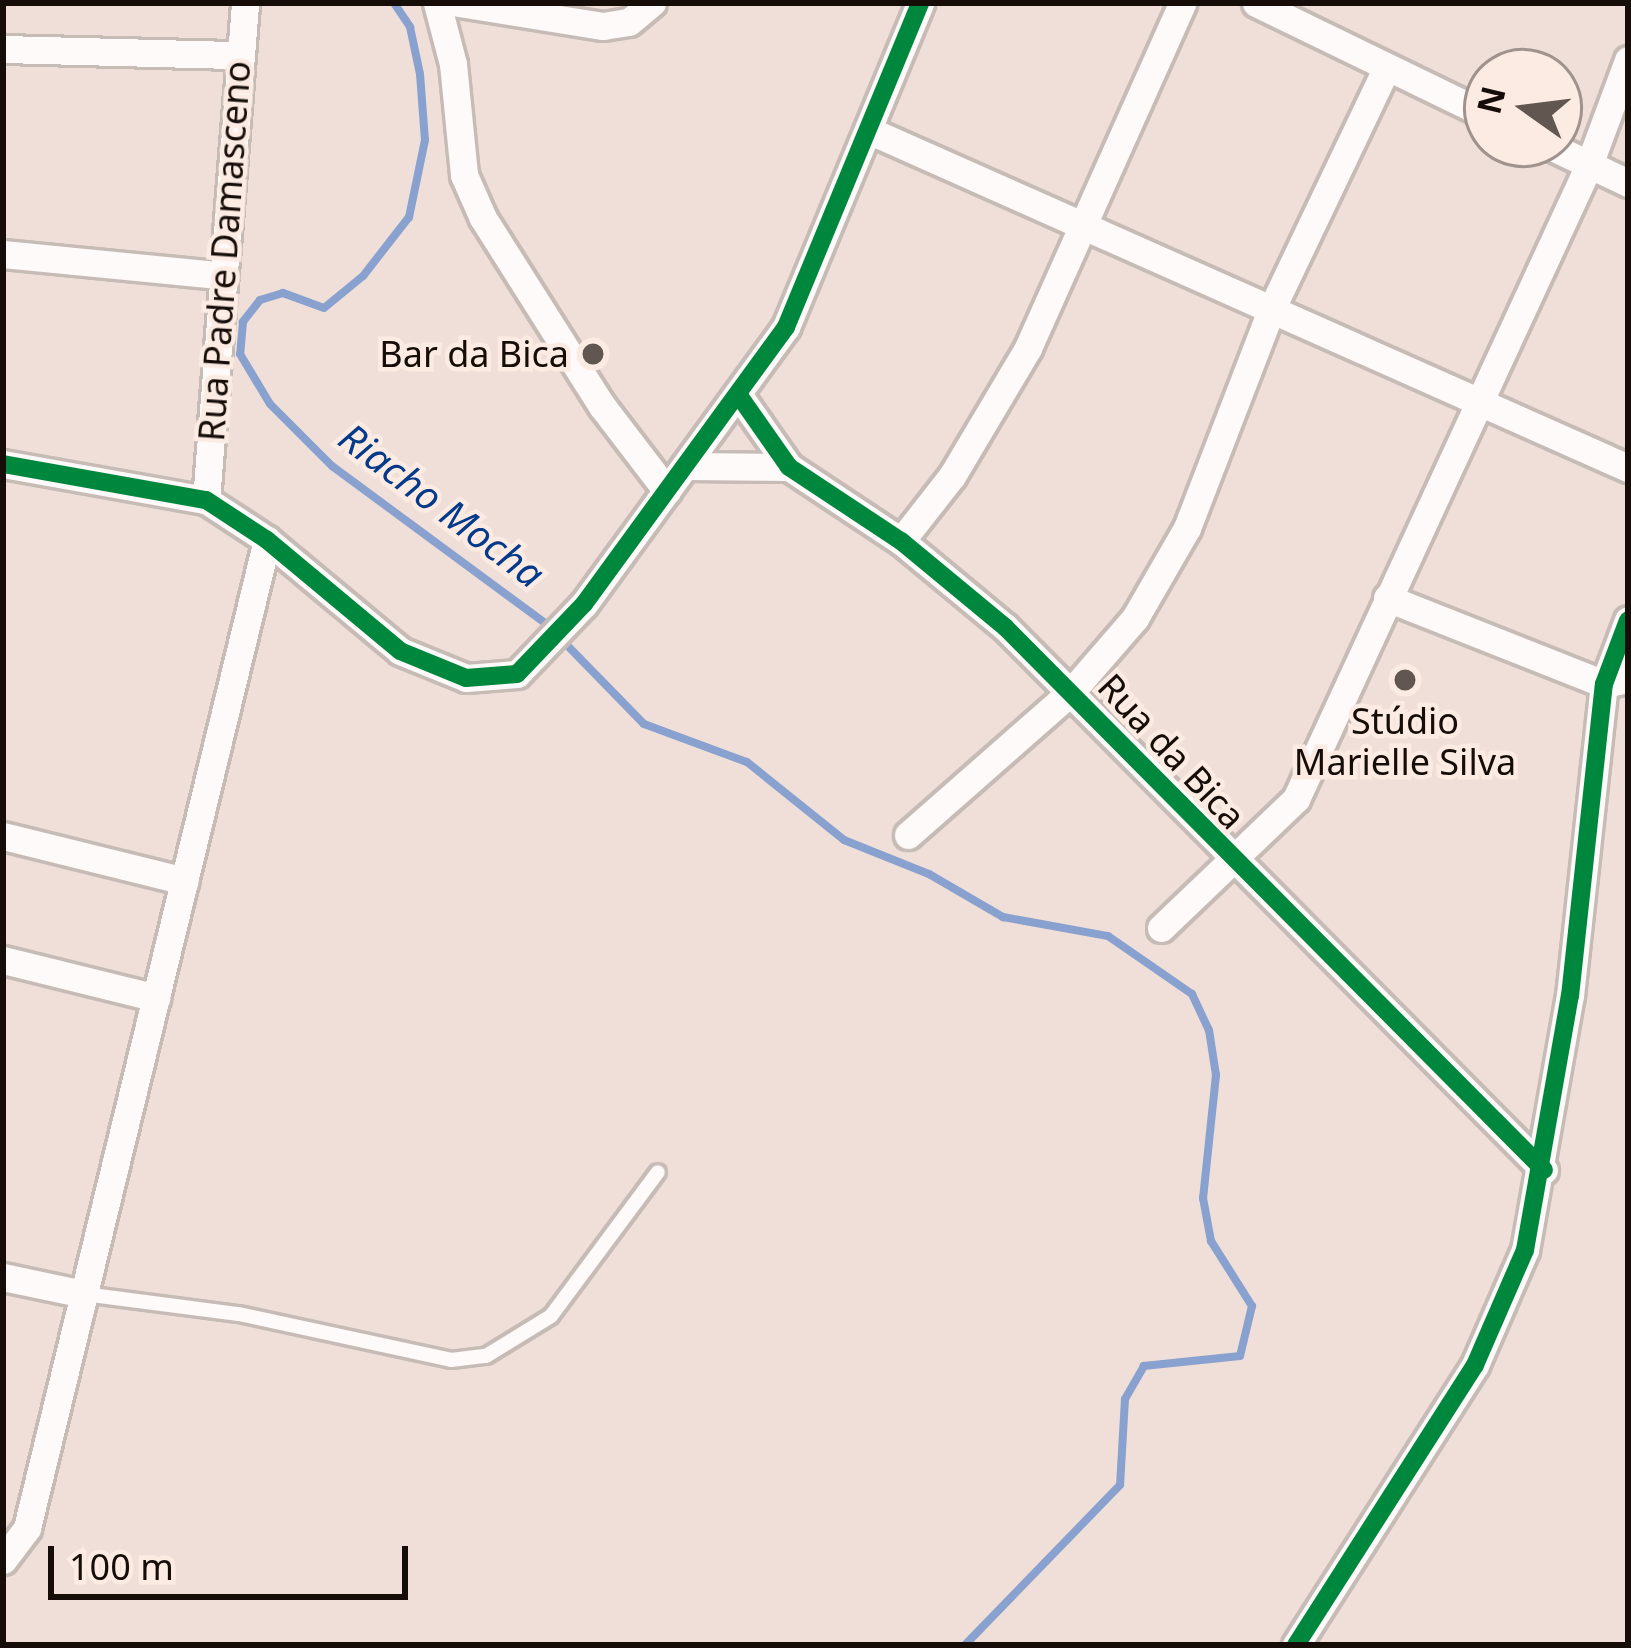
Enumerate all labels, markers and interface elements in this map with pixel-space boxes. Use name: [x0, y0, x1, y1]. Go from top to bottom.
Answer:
north arrow: [1463, 48, 1583, 168]
street label: Rua Padre Damasceno: [189, 59, 259, 443]
text: N: [1465, 81, 1516, 118]
place label: Bar da Bica: [379, 332, 569, 376]
marker: Bar da Bica: [580, 341, 606, 367]
water label: Riacho Mocha: [330, 413, 554, 597]
street label: Rua da Bica: [1089, 665, 1255, 837]
marker: Stúdio Marielle Silva: [1392, 667, 1418, 693]
place label: Stúdio Marielle Silva: [1294, 698, 1516, 783]
scale bar: [54, 1522, 414, 1596]
text: 100 m: [69, 1542, 174, 1591]

